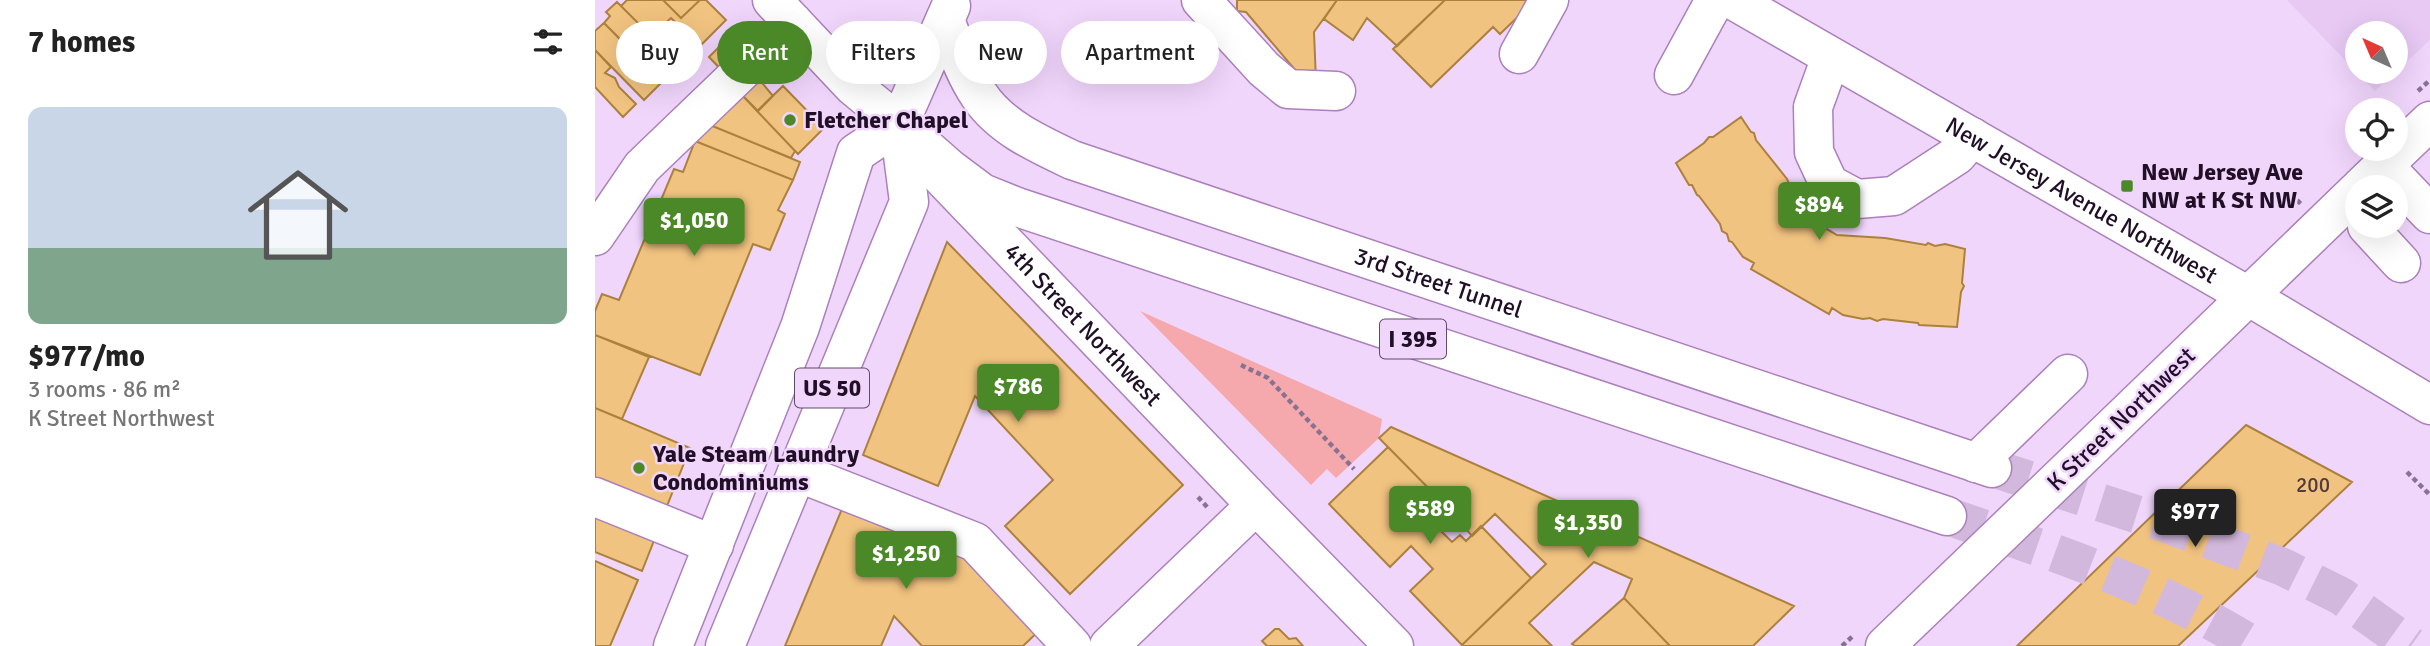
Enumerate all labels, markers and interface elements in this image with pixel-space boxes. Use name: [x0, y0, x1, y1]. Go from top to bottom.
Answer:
chip: Buy: [616, 21, 703, 84]
chip: Rent: [717, 21, 812, 84]
chip: Filters: [826, 21, 940, 84]
chip: New: [954, 21, 1047, 84]
chip: Apartment: [1061, 21, 1219, 84]
north arrow: [2345, 21, 2408, 84]
map controls: [2345, 21, 2408, 238]
icon: filters: [529, 23, 567, 61]
text: 7 homes: [28, 24, 135, 61]
button: locate: [2345, 98, 2408, 161]
place label: Fletcher Chapel: [804, 105, 969, 135]
street label: New Jersey Avenue Northwest: [1940, 110, 2223, 290]
marker: Fletcher Chapel: [782, 112, 798, 128]
icon: home: [235, 152, 361, 278]
place label: New Jersey Ave NW at K St NW: [2141, 157, 2303, 215]
button: layers: [2345, 175, 2408, 238]
marker: New Jersey Ave NW at K St NW: [2119, 178, 2135, 194]
pin: $894: [1778, 182, 1860, 242]
text: $894: [1794, 190, 1844, 219]
pin: $1,050: [637, 198, 751, 258]
text: $1,050: [660, 206, 728, 235]
street label: 4th Street Northwest: [998, 237, 1168, 412]
street label: 3rd Street Tunnel: [1350, 241, 1527, 325]
road number: I 395: [1380, 320, 1446, 358]
text: $977/mo: [28, 338, 145, 375]
street label: K Street Northwest: [2041, 341, 2201, 497]
pin: $786: [977, 364, 1059, 424]
road number: US 50: [795, 368, 869, 408]
text: $786: [993, 372, 1043, 401]
text: 3 rooms · 86 m²: [28, 375, 181, 404]
text: K Street Northwest: [28, 404, 214, 433]
place label: Yale Steam Laundry Condominiums: [652, 439, 859, 497]
marker: Yale Steam Laundry Condominiums: [631, 460, 647, 476]
house number: 200: [2296, 472, 2330, 498]
pin: $589: [1389, 486, 1471, 546]
pin: $977: [2154, 490, 2236, 549]
text: $589: [1405, 494, 1455, 523]
text: $977: [2170, 497, 2220, 526]
pin: $1,350: [1531, 500, 1645, 560]
text: $1,350: [1554, 508, 1622, 537]
pin: $1,250: [849, 532, 963, 591]
text: $1,250: [872, 539, 940, 568]

